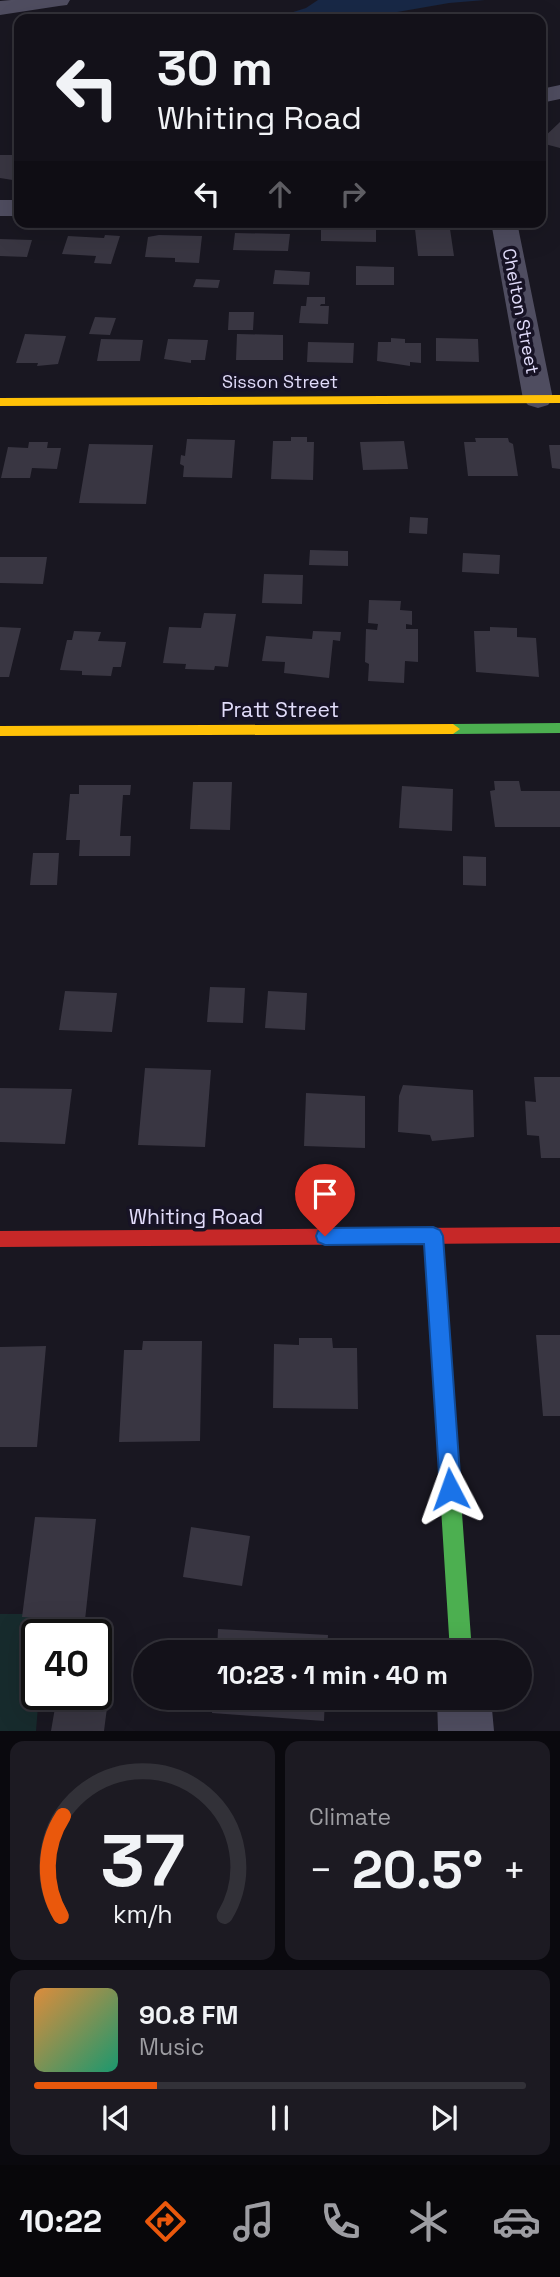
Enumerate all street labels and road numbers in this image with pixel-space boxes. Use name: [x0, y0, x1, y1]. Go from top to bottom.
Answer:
street label: Chelton Street: [498, 246, 544, 376]
street label: Sisson Street: [222, 370, 338, 393]
street label: Pratt Street: [221, 696, 339, 723]
street label: Whiting Road: [129, 1203, 263, 1230]

